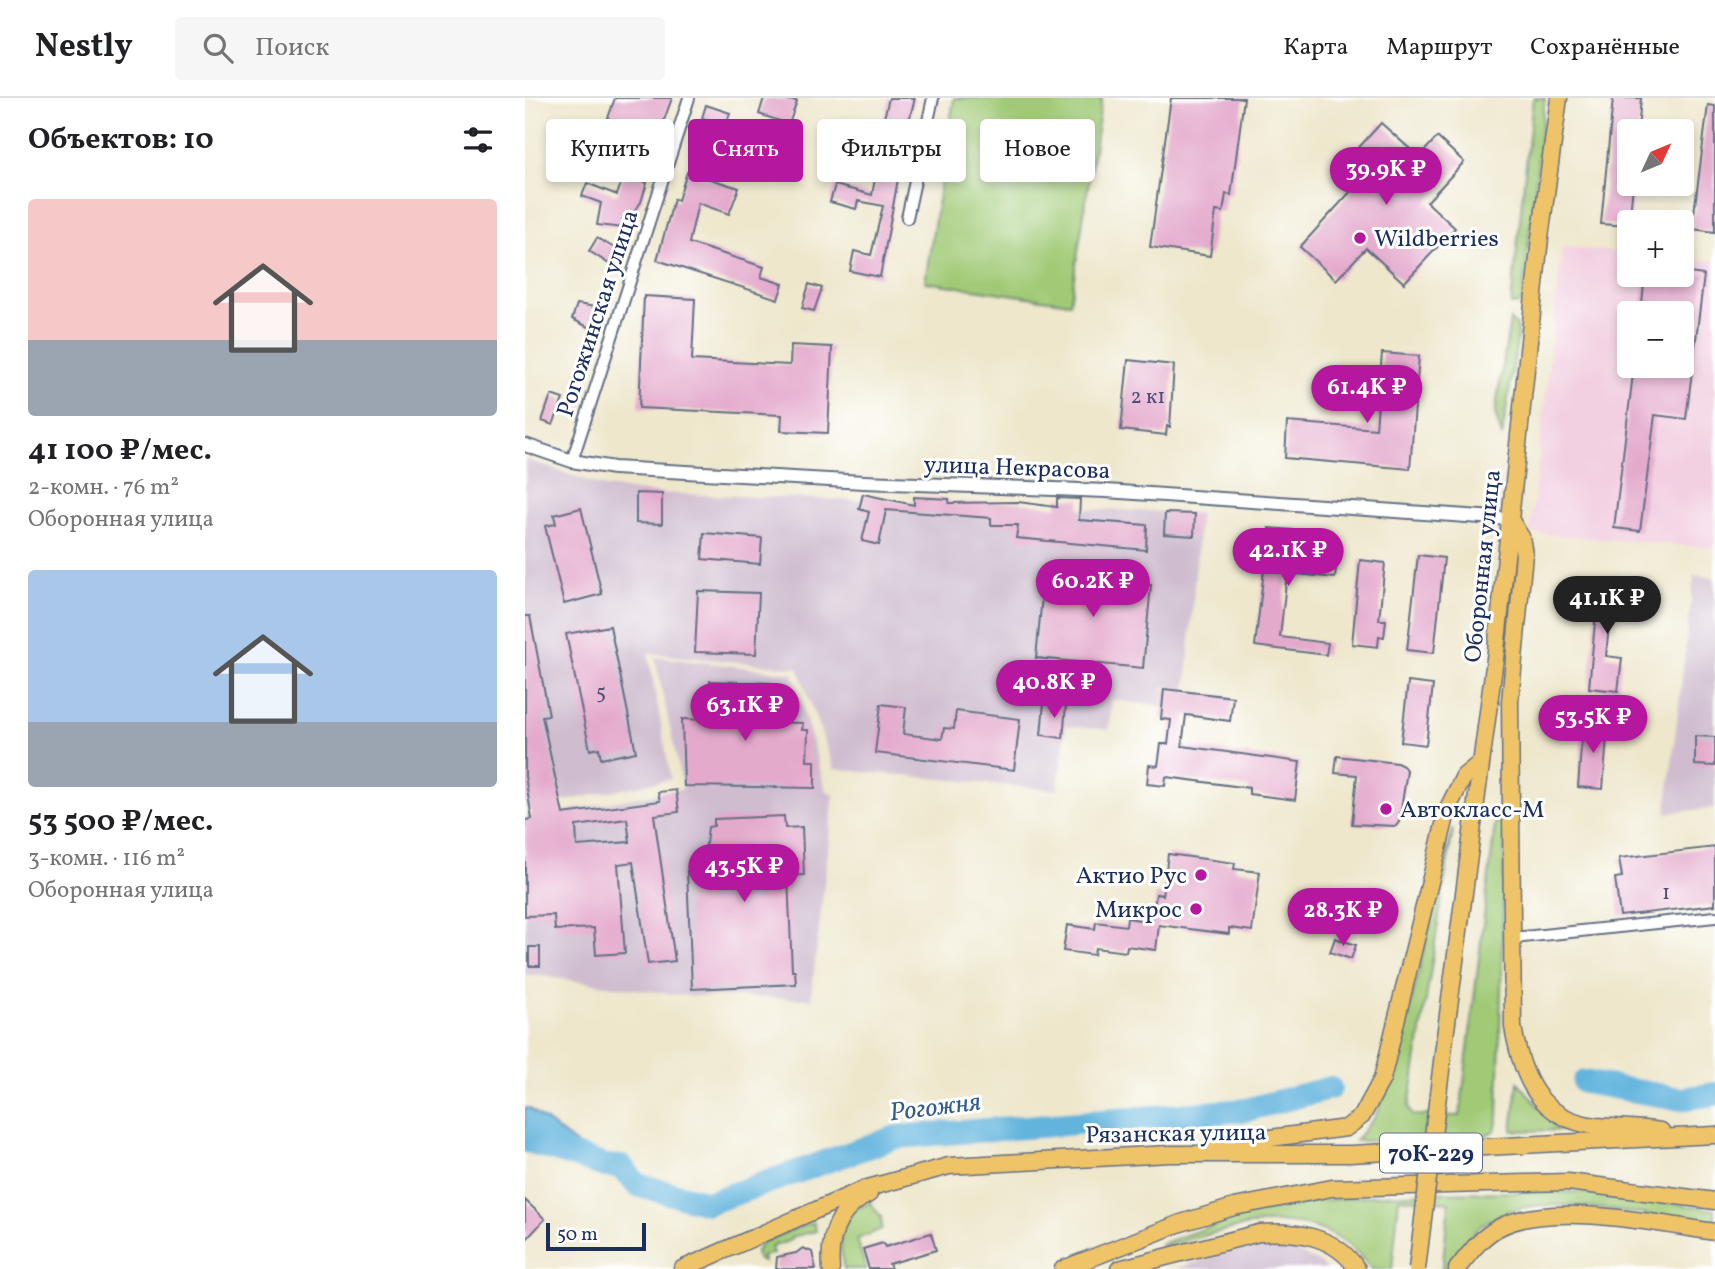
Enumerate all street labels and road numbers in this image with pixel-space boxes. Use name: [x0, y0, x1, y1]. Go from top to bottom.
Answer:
street label: Рогожинская улица: [549, 206, 648, 422]
street label: улица Некрасова: [923, 449, 1111, 489]
street label: Оборонная улица: [1457, 468, 1511, 665]
street label: Рязанская улица: [1085, 1116, 1267, 1154]
road number: 70К-229: [1380, 1134, 1482, 1172]

